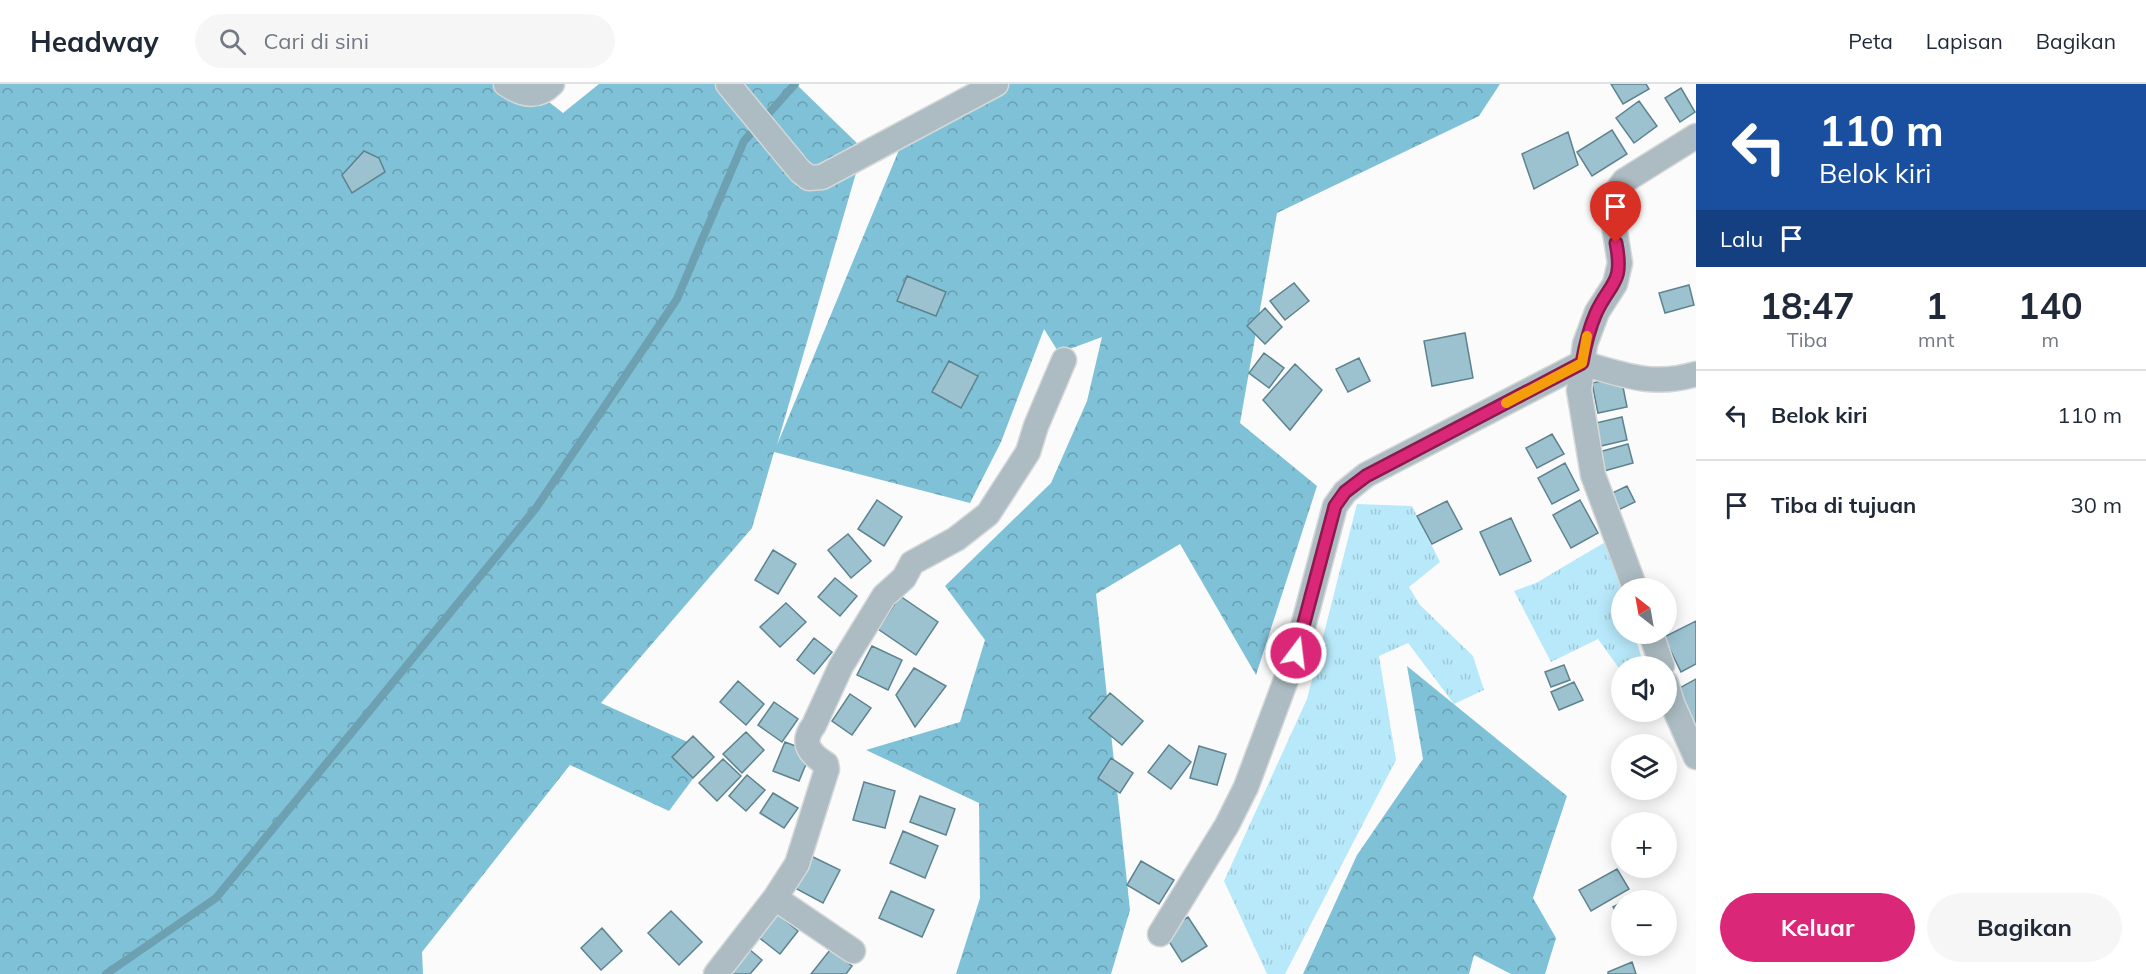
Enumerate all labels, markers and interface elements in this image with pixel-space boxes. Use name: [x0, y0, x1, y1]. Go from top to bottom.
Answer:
search box: [195, 14, 615, 68]
text: Headway: [30, 24, 159, 59]
icon: search: [216, 25, 249, 58]
text: Cari di sini: [264, 27, 369, 55]
text: Peta: [1848, 28, 1893, 54]
text: Lapisan: [1926, 28, 2003, 54]
text: Bagikan: [2036, 28, 2116, 54]
text: 110 m: [1819, 104, 1944, 157]
icon: left: [1720, 108, 1798, 186]
text: Belok kiri: [1819, 156, 1931, 190]
pin: [1590, 181, 1641, 243]
icon: arrive: [1599, 190, 1632, 223]
icon: arrive: [1775, 222, 1808, 255]
text: Lalu: [1720, 225, 1763, 253]
text: 18:47: [1759, 283, 1855, 328]
text: 1: [1925, 283, 1947, 328]
text: 140: [2018, 283, 2083, 328]
text: Tiba: [1787, 327, 1827, 352]
text: mnt: [1918, 327, 1954, 352]
text: m: [2041, 327, 2059, 352]
icon: left: [1720, 399, 1753, 432]
text: Belok kiri: [1771, 401, 1867, 429]
text: 110 m: [2057, 401, 2122, 429]
icon: arrive: [1720, 489, 1753, 522]
text: Tiba di tujuan: [1771, 491, 1916, 519]
text: 30 m: [2071, 491, 2122, 519]
north arrow: [1611, 578, 1677, 644]
map controls: [1611, 578, 1677, 956]
position arrow: [1264, 621, 1328, 685]
button: sound: [1611, 656, 1677, 722]
button: layers: [1611, 734, 1677, 800]
button: +: [1611, 812, 1677, 878]
button: −: [1611, 890, 1677, 956]
button: Keluar: [1720, 893, 1915, 962]
button: Bagikan: [1927, 893, 2122, 962]

